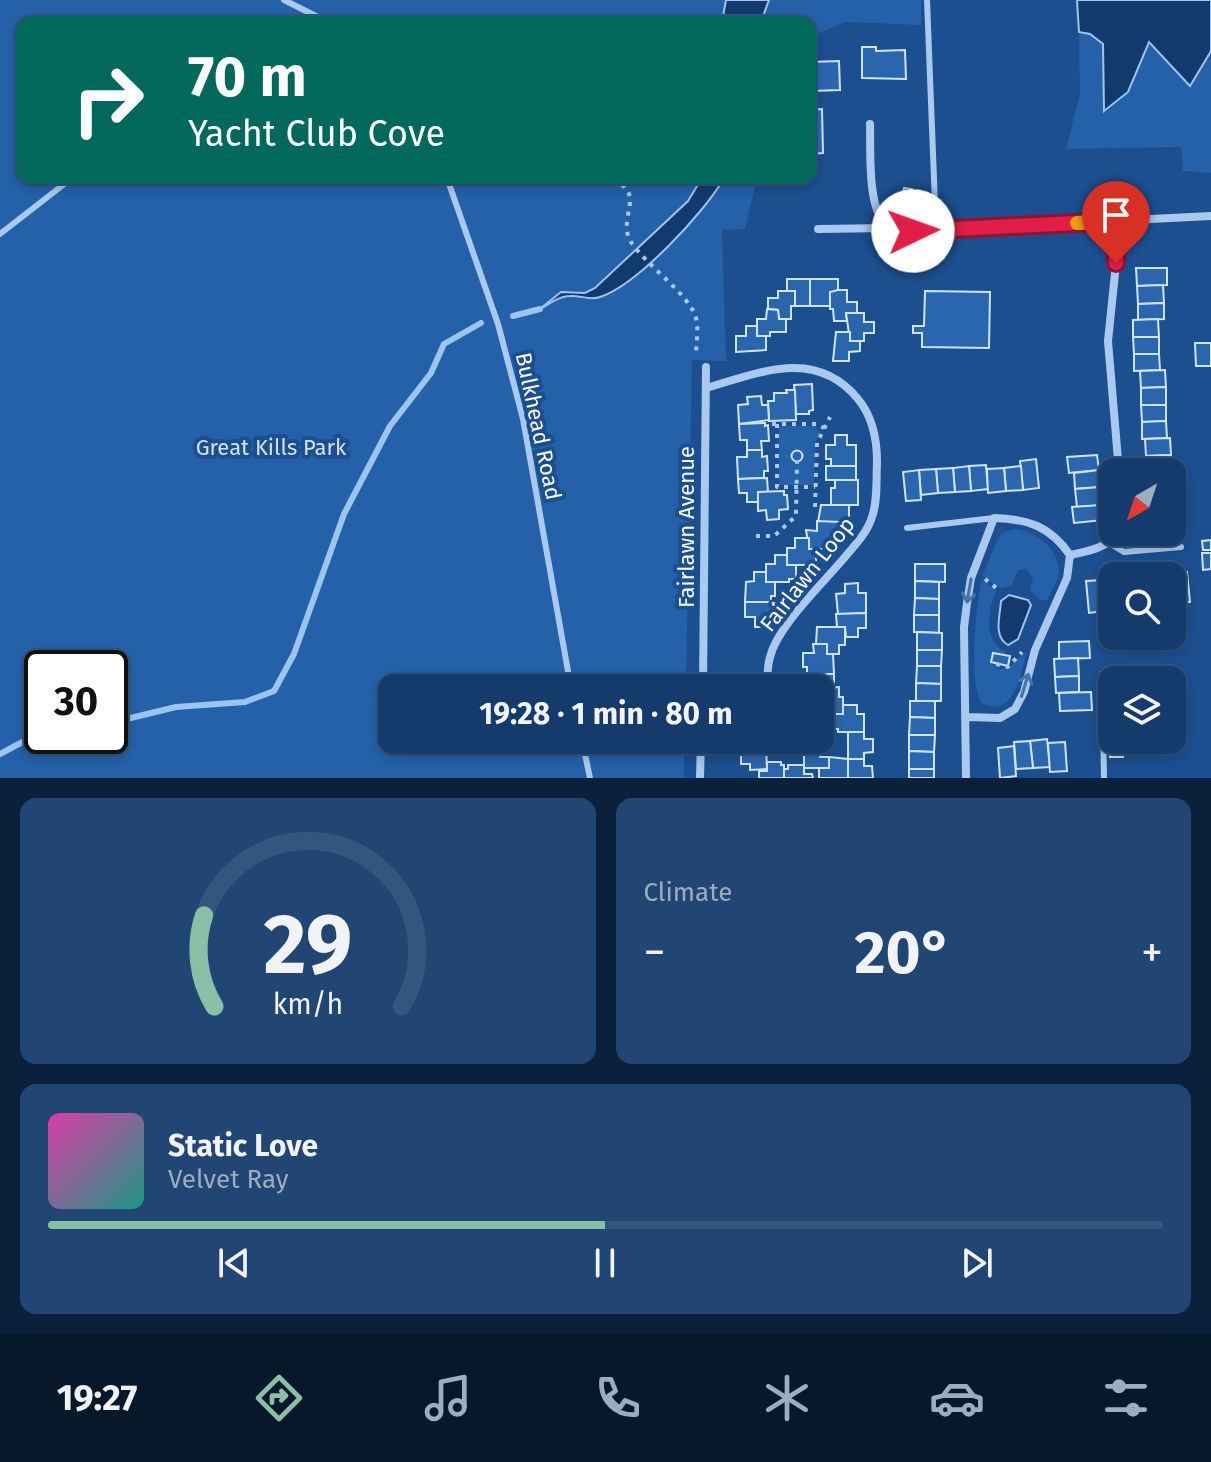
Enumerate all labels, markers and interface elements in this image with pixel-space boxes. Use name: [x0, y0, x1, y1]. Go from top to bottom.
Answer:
text: 70 m: [188, 44, 307, 111]
icon: right: [56, 48, 160, 152]
text: Yacht Club Cove: [188, 112, 445, 156]
pin: [1082, 181, 1150, 263]
position arrow: [871, 189, 955, 273]
icon: arrive: [1094, 193, 1138, 237]
street label: Bulkhead Road: [510, 350, 567, 502]
park label: Great Kills Park: [196, 434, 347, 461]
street label: Fairlawn Avenue: [673, 446, 700, 608]
north arrow: [1098, 458, 1186, 546]
map controls: [1098, 458, 1186, 754]
street label: Fairlawn Loop: [754, 512, 861, 637]
button: search: [1098, 562, 1186, 650]
one-way arrow: [960, 578, 975, 604]
speed limit sign: 30: [24, 650, 128, 754]
button: layers: [1098, 666, 1186, 754]
one-way arrow: [1018, 672, 1033, 698]
text: 19:28 · 1 min · 80 m: [479, 696, 733, 732]
text: Climate: [644, 877, 732, 908]
text: 29: [263, 895, 352, 995]
text: 20°: [855, 917, 952, 989]
text: −: [644, 926, 666, 979]
text: +: [1141, 926, 1163, 979]
text: km/h: [272, 987, 343, 1022]
text: Static Love: [168, 1128, 318, 1164]
text: Velvet Ray: [168, 1164, 288, 1195]
icon: previous: [212, 1241, 256, 1285]
icon: pause: [583, 1241, 627, 1285]
icon: next: [955, 1241, 999, 1285]
icon: directions: [251, 1370, 307, 1426]
icon: music: [420, 1370, 476, 1426]
icon: phone: [590, 1370, 646, 1426]
icon: climate: [759, 1370, 815, 1426]
icon: car: [929, 1370, 985, 1426]
icon: filters: [1098, 1370, 1154, 1426]
text: 19:27: [57, 1376, 137, 1420]

